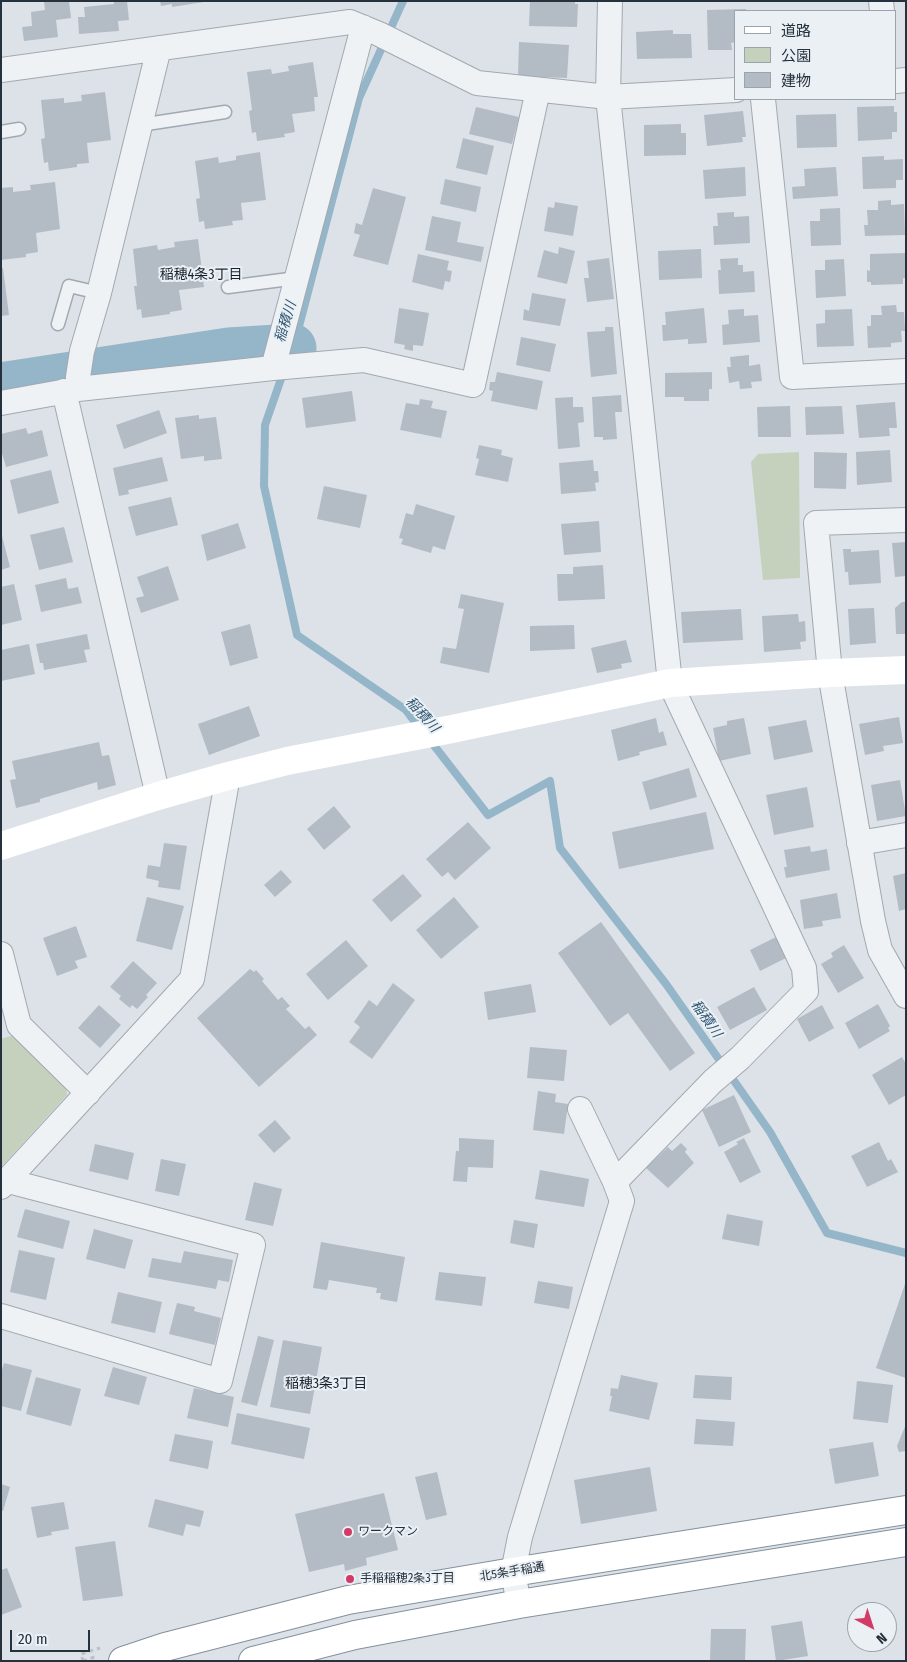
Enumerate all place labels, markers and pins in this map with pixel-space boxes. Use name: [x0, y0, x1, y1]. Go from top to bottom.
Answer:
place label: ワークマン: [358, 1525, 418, 1539]
marker: ワークマン: [342, 1526, 354, 1538]
place label: 手稲稲穂2条3丁目: [360, 1572, 455, 1586]
marker: 手稲稲穂2条3丁目: [344, 1573, 356, 1585]

